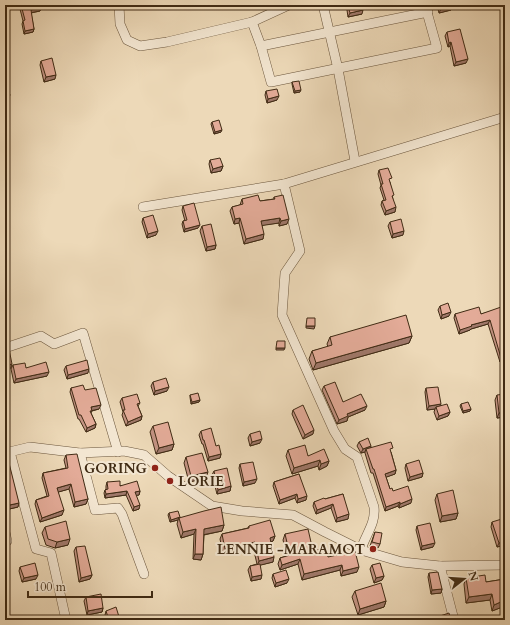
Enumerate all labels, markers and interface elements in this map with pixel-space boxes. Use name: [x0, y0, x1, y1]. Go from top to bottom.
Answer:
place label: GORING: [84, 459, 148, 478]
marker: GORING: [150, 463, 160, 473]
place label: LORIE: [178, 472, 224, 491]
marker: LORIE: [165, 476, 175, 486]
place label: LENNIE -MARAMOT: [217, 540, 365, 559]
marker: LENNIE -MARAMOT: [368, 544, 378, 554]
north arrow: [444, 559, 484, 599]
text: N: [465, 569, 482, 583]
scale bar: [28, 573, 152, 599]
text: 100 m: [34, 579, 67, 595]

